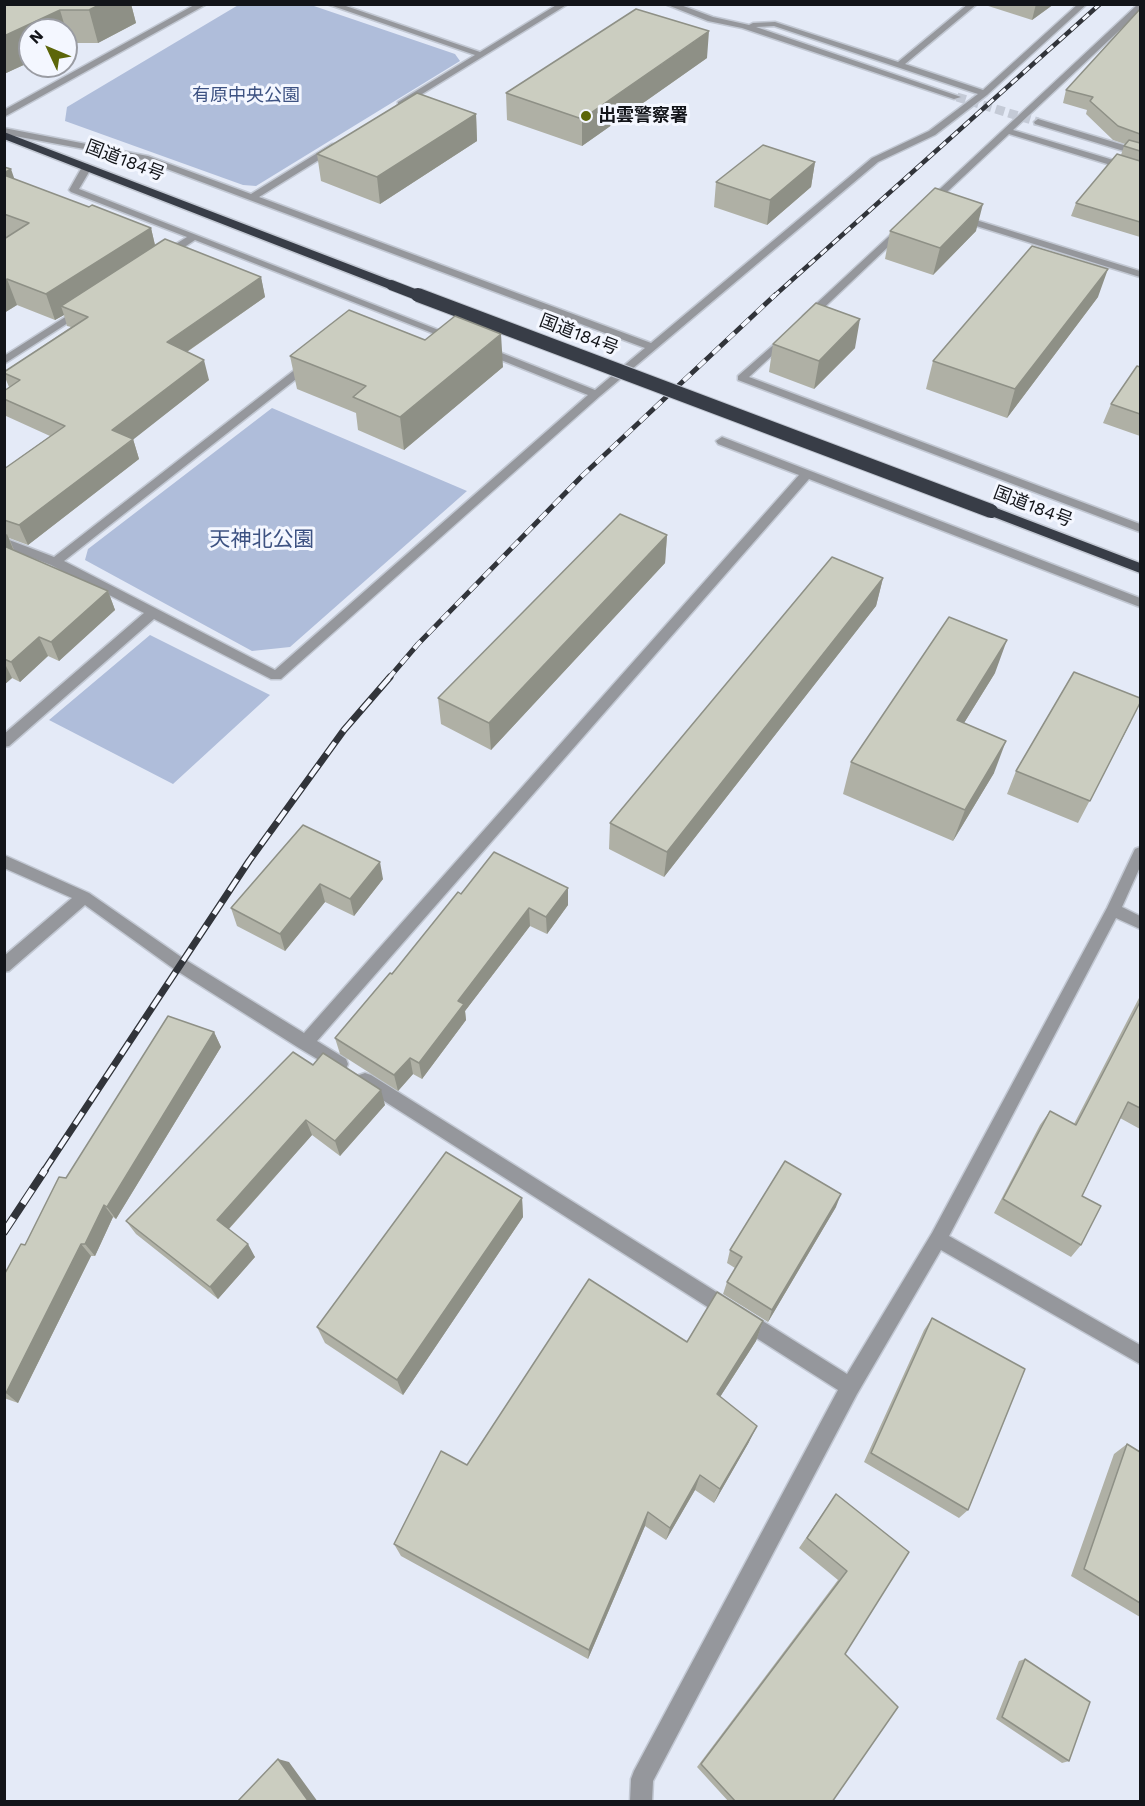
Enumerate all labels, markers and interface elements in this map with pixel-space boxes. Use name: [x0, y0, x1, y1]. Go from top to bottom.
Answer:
north arrow: [18, 18, 78, 78]
text: N: [25, 26, 47, 47]
park label: 有原中央公園: [192, 85, 300, 107]
place label: 出雲警察署: [598, 105, 688, 127]
marker: 出雲警察署: [579, 109, 593, 123]
street label: 国道184号: [82, 136, 168, 186]
street label: 国道184号: [536, 310, 622, 360]
street label: 国道184号: [990, 482, 1076, 532]
park label: 天神北公園: [210, 527, 314, 553]

